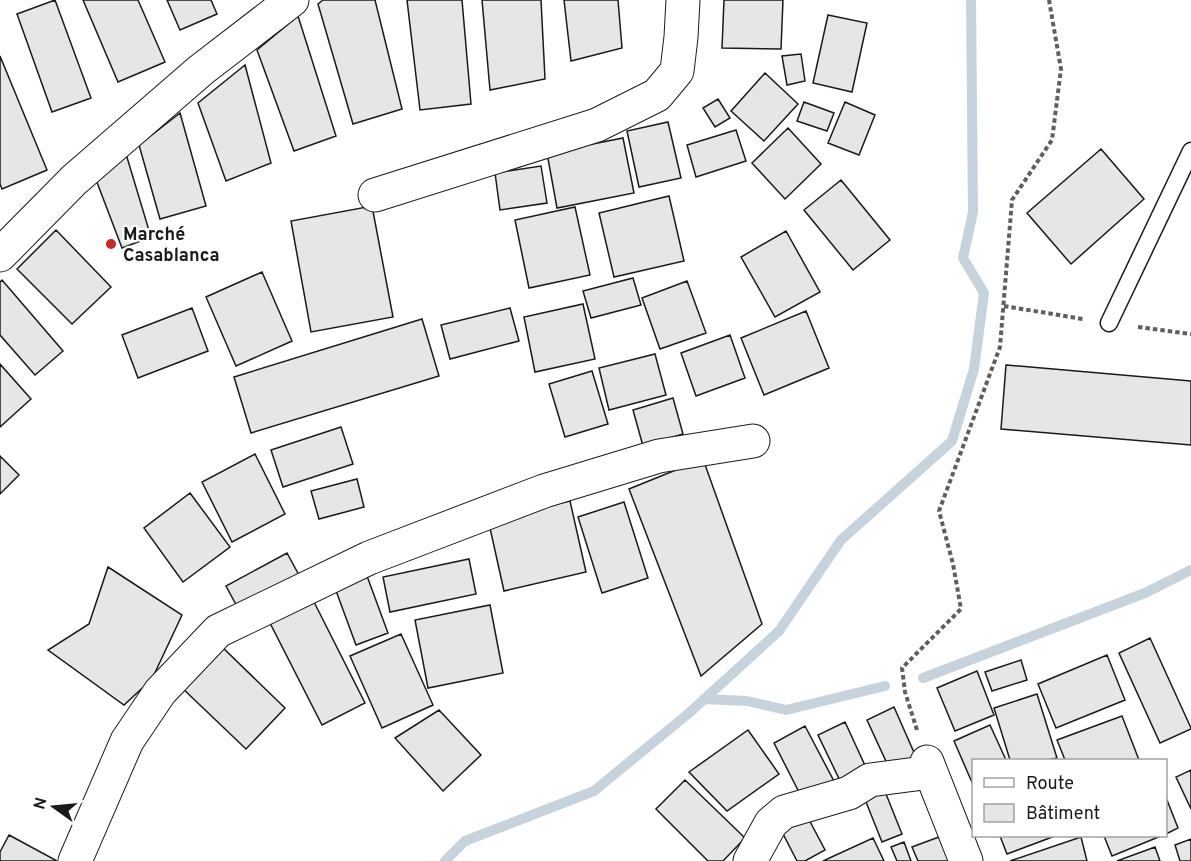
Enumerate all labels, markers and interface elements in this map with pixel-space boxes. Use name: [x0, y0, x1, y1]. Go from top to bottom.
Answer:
place label: Marché Casablanca: [123, 224, 219, 268]
marker: Marché Casablanca: [104, 237, 118, 251]
legend: [972, 759, 1167, 837]
text: Route: [1026, 773, 1074, 796]
north arrow: [24, 777, 84, 837]
text: N: [30, 795, 53, 812]
text: Bâtiment: [1026, 803, 1100, 826]

